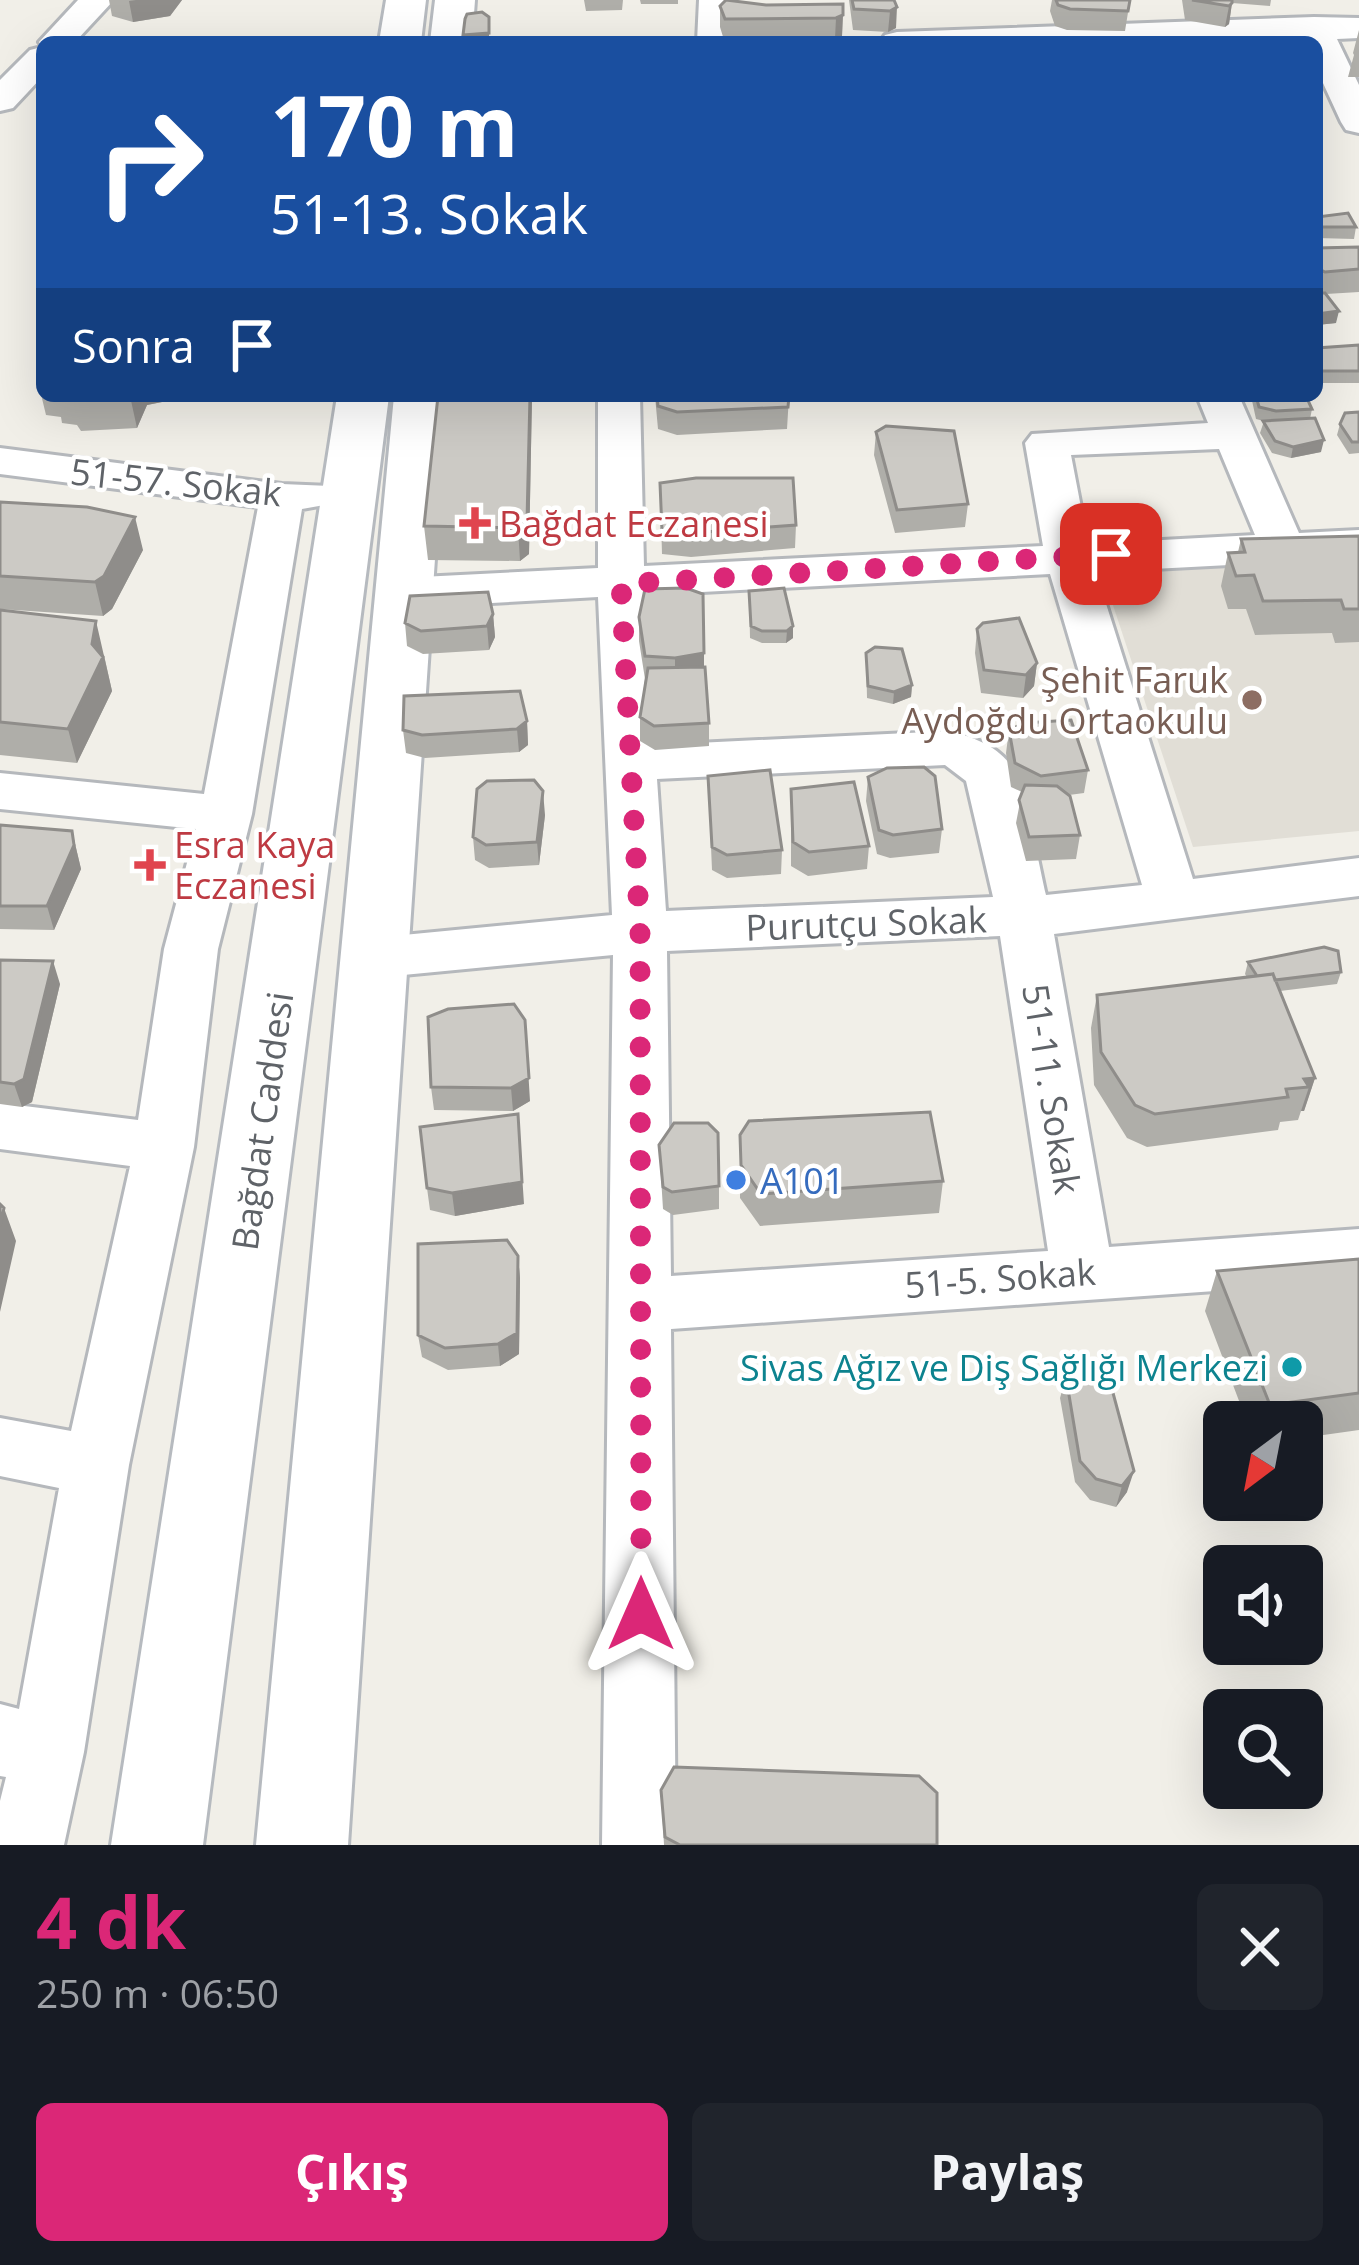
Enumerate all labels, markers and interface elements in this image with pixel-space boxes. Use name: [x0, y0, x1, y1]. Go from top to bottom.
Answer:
text: 170 m: [270, 67, 518, 182]
icon: right: [72, 84, 228, 240]
text: 51-13. Sokak: [270, 176, 588, 250]
icon: arrive: [219, 312, 285, 378]
text: Sonra: [72, 315, 195, 376]
street label: 51-57. Sokak: [68, 447, 284, 517]
place label: Bağdat Eczanesi: [499, 499, 769, 548]
pin: [1060, 503, 1162, 605]
marker: Bağdat Eczanesi: [462, 510, 488, 536]
icon: arrive: [1078, 521, 1144, 587]
place label: Şehit Faruk Aydoğdu Ortaokulu: [901, 655, 1228, 745]
marker: Şehit Faruk Aydoğdu Ortaokulu: [1239, 687, 1265, 713]
place label: Esra Kaya Eczanesi: [174, 820, 335, 910]
marker: Esra Kaya Eczanesi: [137, 852, 163, 878]
street label: Purutçu Sokak: [745, 894, 987, 952]
street label: 51-11. Sokak: [1011, 980, 1093, 1198]
street label: Bağdat Caddesi: [220, 989, 304, 1253]
place label: A101: [760, 1156, 845, 1205]
marker: A101: [723, 1167, 749, 1193]
street label: 51-5. Sokak: [903, 1247, 1097, 1309]
place label: Sivas Ağız ve Diş Sağlığı Merkezi: [740, 1343, 1268, 1392]
marker: Sivas Ağız ve Diş Sağlığı Merkezi: [1279, 1354, 1305, 1380]
north arrow: [1203, 1401, 1323, 1521]
map controls: [1203, 1401, 1323, 1809]
button: sound: [1203, 1545, 1323, 1665]
position arrow: [578, 1551, 704, 1677]
button: search: [1203, 1689, 1323, 1809]
text: 4 dk: [36, 1872, 186, 1970]
button: close: [1197, 1884, 1323, 2010]
text: 250 m · 06:50: [36, 1966, 279, 2019]
button: Çıkış: [36, 2103, 668, 2241]
button: Paylaş: [692, 2103, 1323, 2241]

